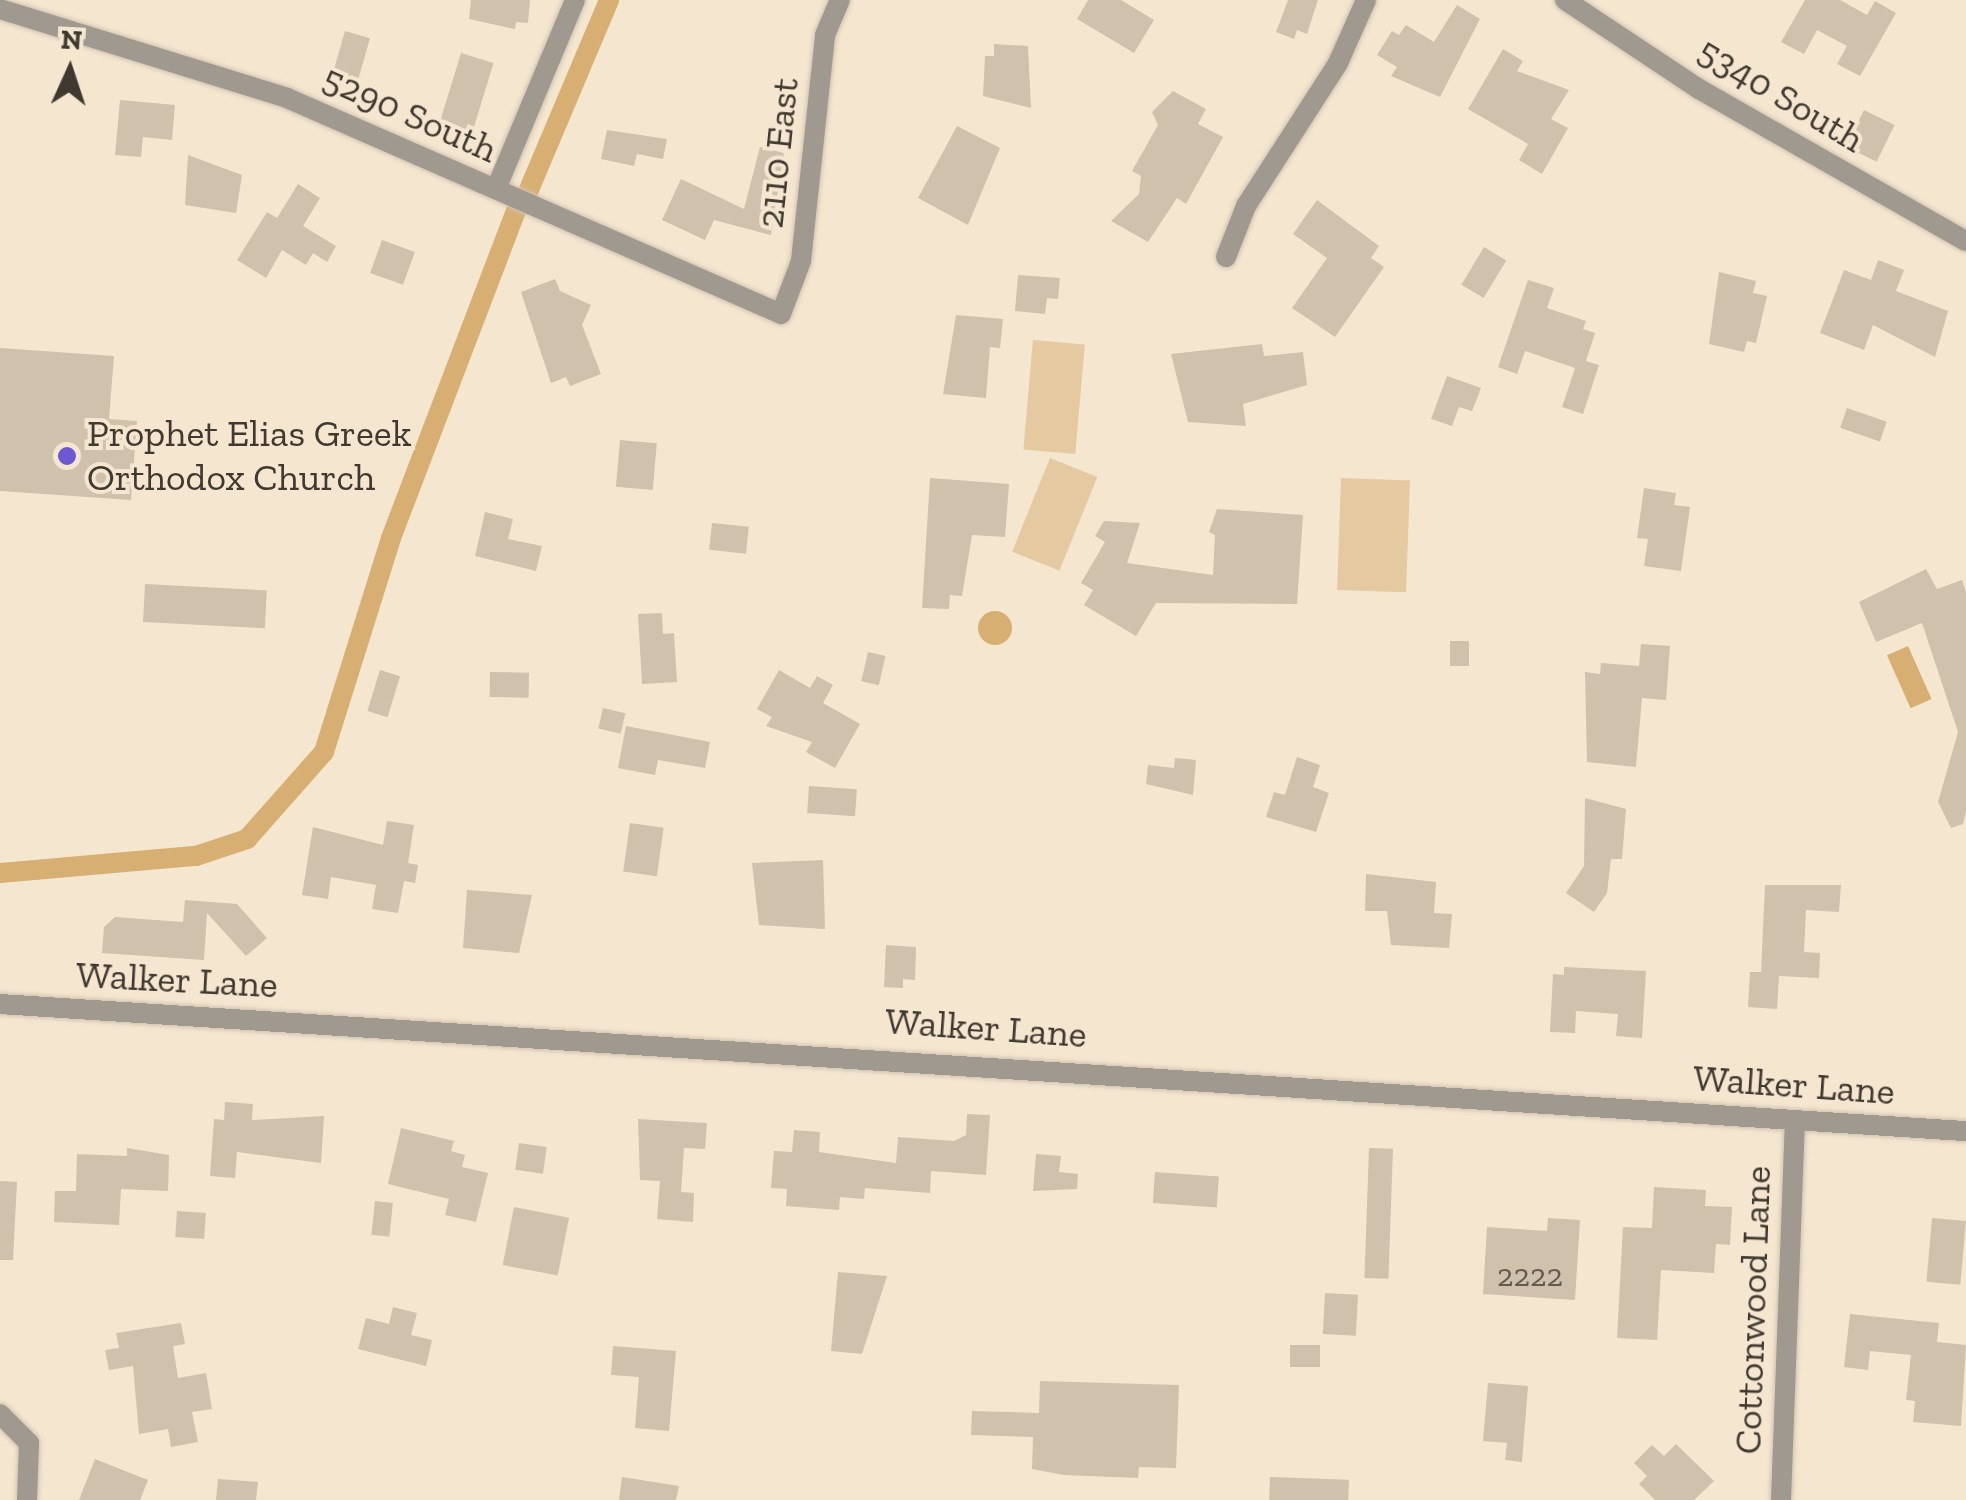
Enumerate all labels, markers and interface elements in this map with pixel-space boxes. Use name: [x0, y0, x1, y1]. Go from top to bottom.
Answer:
north arrow: [20, 20, 120, 120]
text: N: [60, 23, 83, 57]
street label: 5340 South: [1690, 28, 1872, 162]
street label: 5290 South: [316, 55, 504, 173]
street label: 2110 East: [747, 76, 809, 230]
place label: Prophet Elias Greek Orthodox Church: [87, 411, 411, 500]
marker: Prophet Elias Greek Orthodox Church: [56, 445, 78, 467]
street label: Walker Lane: [75, 952, 279, 1008]
street label: Walker Lane: [883, 998, 1089, 1058]
street label: Walker Lane: [1691, 1055, 1897, 1115]
street label: Cottonwood Lane: [1725, 1165, 1781, 1455]
house number: 2222: [1497, 1256, 1563, 1294]

